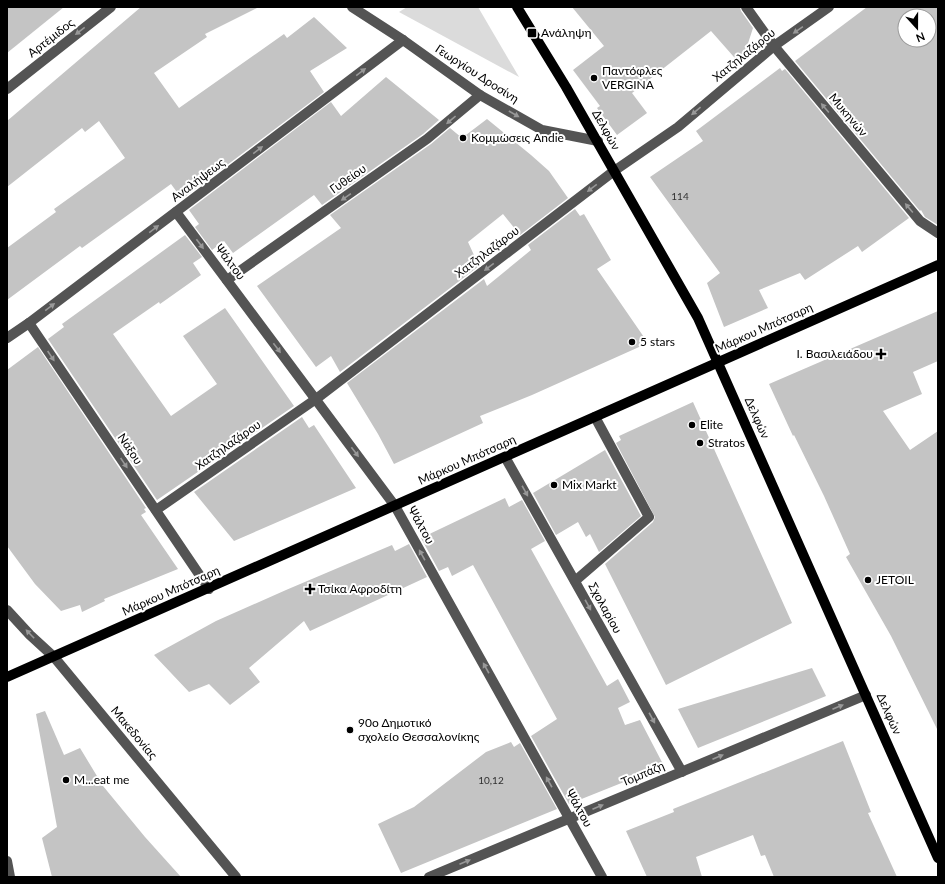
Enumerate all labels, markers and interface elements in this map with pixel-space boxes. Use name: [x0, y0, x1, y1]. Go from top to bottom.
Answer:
north arrow: [897, 8, 937, 48]
street label: Αρτέμιδος: [24, 15, 77, 60]
place label: Ανάληψη: [541, 25, 591, 40]
street label: Χατζηλαζάρου: [709, 25, 778, 85]
one-way arrow: [792, 26, 803, 34]
one-way arrow: [74, 27, 85, 36]
marker: Ανάληψη: [526, 27, 538, 39]
text: N: [914, 30, 927, 45]
street label: Γεωργίου Δροσίνη: [433, 41, 522, 106]
place label: Παντόφλες VERGINA: [602, 63, 663, 92]
one-way arrow: [356, 68, 366, 76]
marker: Παντόφλες VERGINA: [589, 73, 599, 83]
street label: Μυκηνών: [826, 90, 871, 139]
one-way arrow: [821, 103, 830, 113]
street label: Δελφών: [589, 107, 624, 153]
one-way arrow: [691, 107, 702, 116]
one-way arrow: [508, 111, 520, 118]
one-way arrow: [445, 115, 456, 124]
place label: Κομμώσεις Andie: [471, 130, 564, 145]
marker: Κομμώσεις Andie: [458, 133, 468, 143]
one-way arrow: [252, 146, 263, 155]
street label: Αναλήψεως: [168, 154, 228, 205]
street label: Γυθείου: [327, 161, 369, 197]
one-way arrow: [587, 184, 597, 192]
house number: 114: [671, 190, 689, 202]
one-way arrow: [340, 193, 351, 201]
one-way arrow: [904, 202, 913, 213]
street label: Χατζηλαζάρου: [452, 223, 522, 281]
one-way arrow: [149, 225, 160, 233]
one-way arrow: [195, 238, 204, 249]
street label: Ψάλτου: [212, 241, 249, 283]
one-way arrow: [483, 263, 494, 272]
street label: Μάρκου Μπότσαρη: [713, 299, 815, 356]
one-way arrow: [45, 303, 56, 312]
place label: 5 stars: [640, 334, 675, 349]
marker: 5 stars: [627, 337, 637, 347]
one-way arrow: [273, 343, 281, 353]
place label: Ι. Βασιλειάδου: [796, 346, 873, 361]
marker: Ι. Βασιλειάδου: [876, 349, 886, 359]
one-way arrow: [47, 351, 55, 361]
street label: Δελφών: [742, 395, 773, 441]
street label: Χατζηλαζάρου: [192, 416, 263, 473]
place label: Elite: [700, 417, 723, 432]
marker: Elite: [687, 420, 697, 430]
street label: Νάξου: [115, 430, 146, 467]
street label: Μάρκου Μπότσαρη: [416, 431, 518, 488]
place label: Stratos: [708, 435, 745, 450]
marker: Stratos: [695, 438, 705, 448]
one-way arrow: [351, 447, 359, 458]
one-way arrow: [120, 458, 128, 469]
place label: Mix Markt: [562, 477, 617, 492]
marker: Mix Markt: [549, 480, 559, 490]
one-way arrow: [521, 485, 528, 497]
street label: Ψάλτου: [405, 503, 438, 546]
one-way arrow: [419, 549, 426, 561]
street label: Μάρκου Μπότσαρη: [120, 562, 222, 619]
place label: JETOIL: [876, 572, 914, 587]
marker: JETOIL: [863, 575, 873, 585]
street label: Σχολαρίου: [585, 580, 626, 636]
place label: Τσίκα Αφροδίτη: [318, 581, 402, 596]
marker: Τσίκα Αφροδίτη: [305, 584, 315, 594]
one-way arrow: [585, 599, 592, 610]
one-way arrow: [25, 629, 35, 639]
one-way arrow: [482, 662, 489, 674]
street label: Δελφών: [874, 691, 905, 737]
street label: Μακεδονίας: [108, 703, 161, 763]
one-way arrow: [833, 703, 845, 709]
one-way arrow: [648, 712, 655, 724]
place label: 90ο Δημοτικό σχολείο Θεσσαλονίκης: [358, 715, 480, 744]
marker: 90ο Δημοτικό σχολείο Θεσσαλονίκης: [345, 725, 355, 735]
one-way arrow: [713, 754, 724, 760]
street label: Τομπάζη: [619, 758, 667, 789]
place label: M...eat me: [74, 772, 129, 787]
house number: 10,12: [478, 774, 504, 786]
marker: M...eat me: [61, 775, 71, 785]
one-way arrow: [546, 776, 553, 788]
street label: Ψάλτου: [563, 786, 596, 829]
one-way arrow: [593, 803, 605, 809]
one-way arrow: [460, 859, 471, 865]

